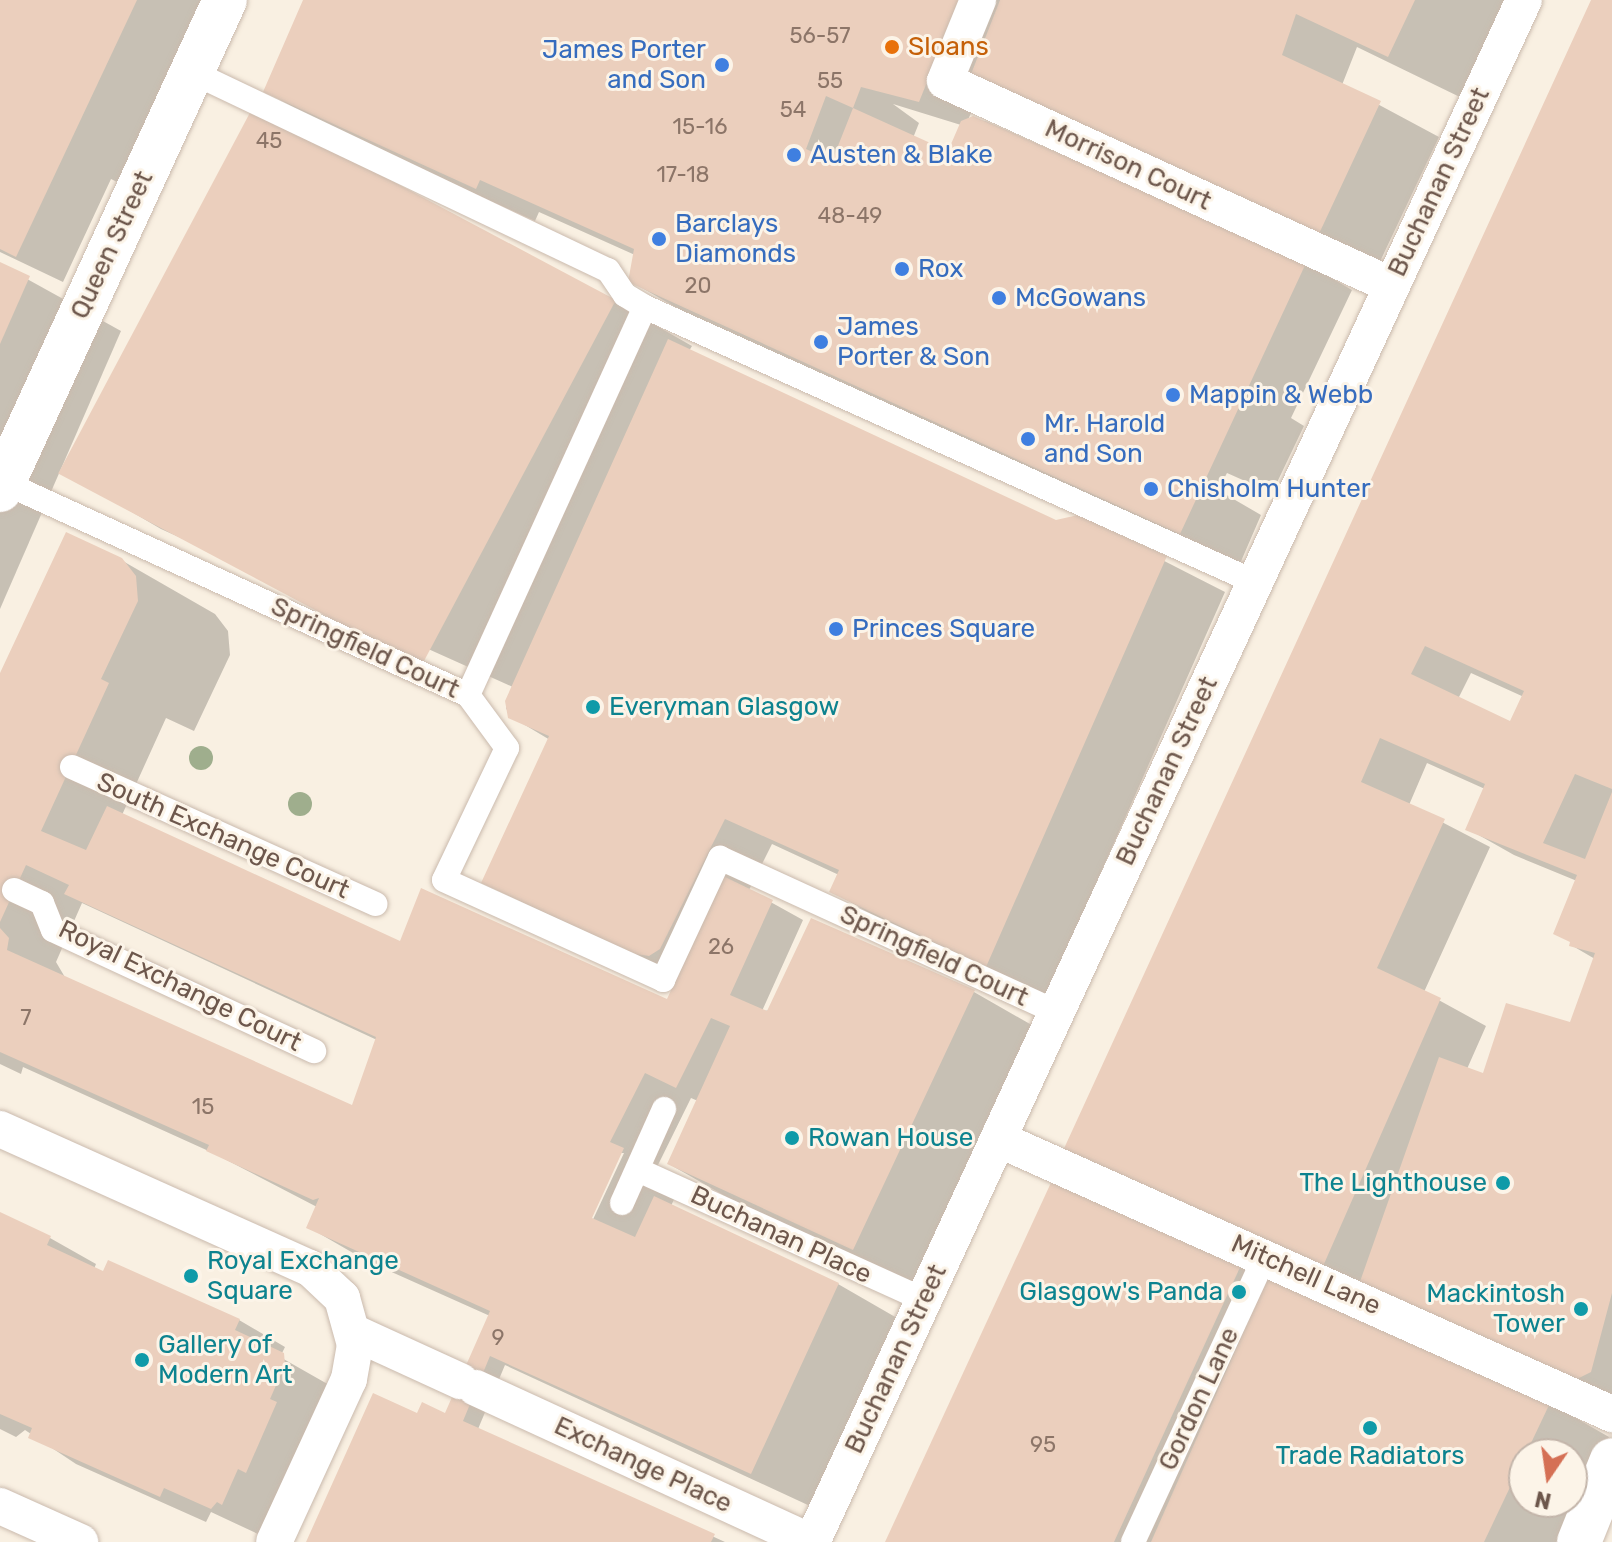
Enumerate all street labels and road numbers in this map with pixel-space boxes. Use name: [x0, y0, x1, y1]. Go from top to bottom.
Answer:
street label: Buchanan Street: [1382, 83, 1496, 281]
street label: Morrison Court: [1040, 113, 1216, 217]
street label: Queen Street: [64, 166, 160, 324]
street label: Springfield Court: [266, 591, 464, 705]
street label: Buchanan Street: [1110, 672, 1224, 870]
street label: South Exchange Court: [92, 766, 354, 906]
street label: Springfield Court: [835, 899, 1033, 1013]
street label: Royal Exchange Court: [54, 914, 306, 1058]
street label: Buchanan Place: [686, 1179, 876, 1291]
street label: Mitchell Lane: [1226, 1228, 1386, 1322]
street label: Buchanan Street: [839, 1260, 953, 1458]
street label: Gordon Lane: [1152, 1323, 1246, 1475]
street label: Exchange Place: [549, 1410, 737, 1520]

